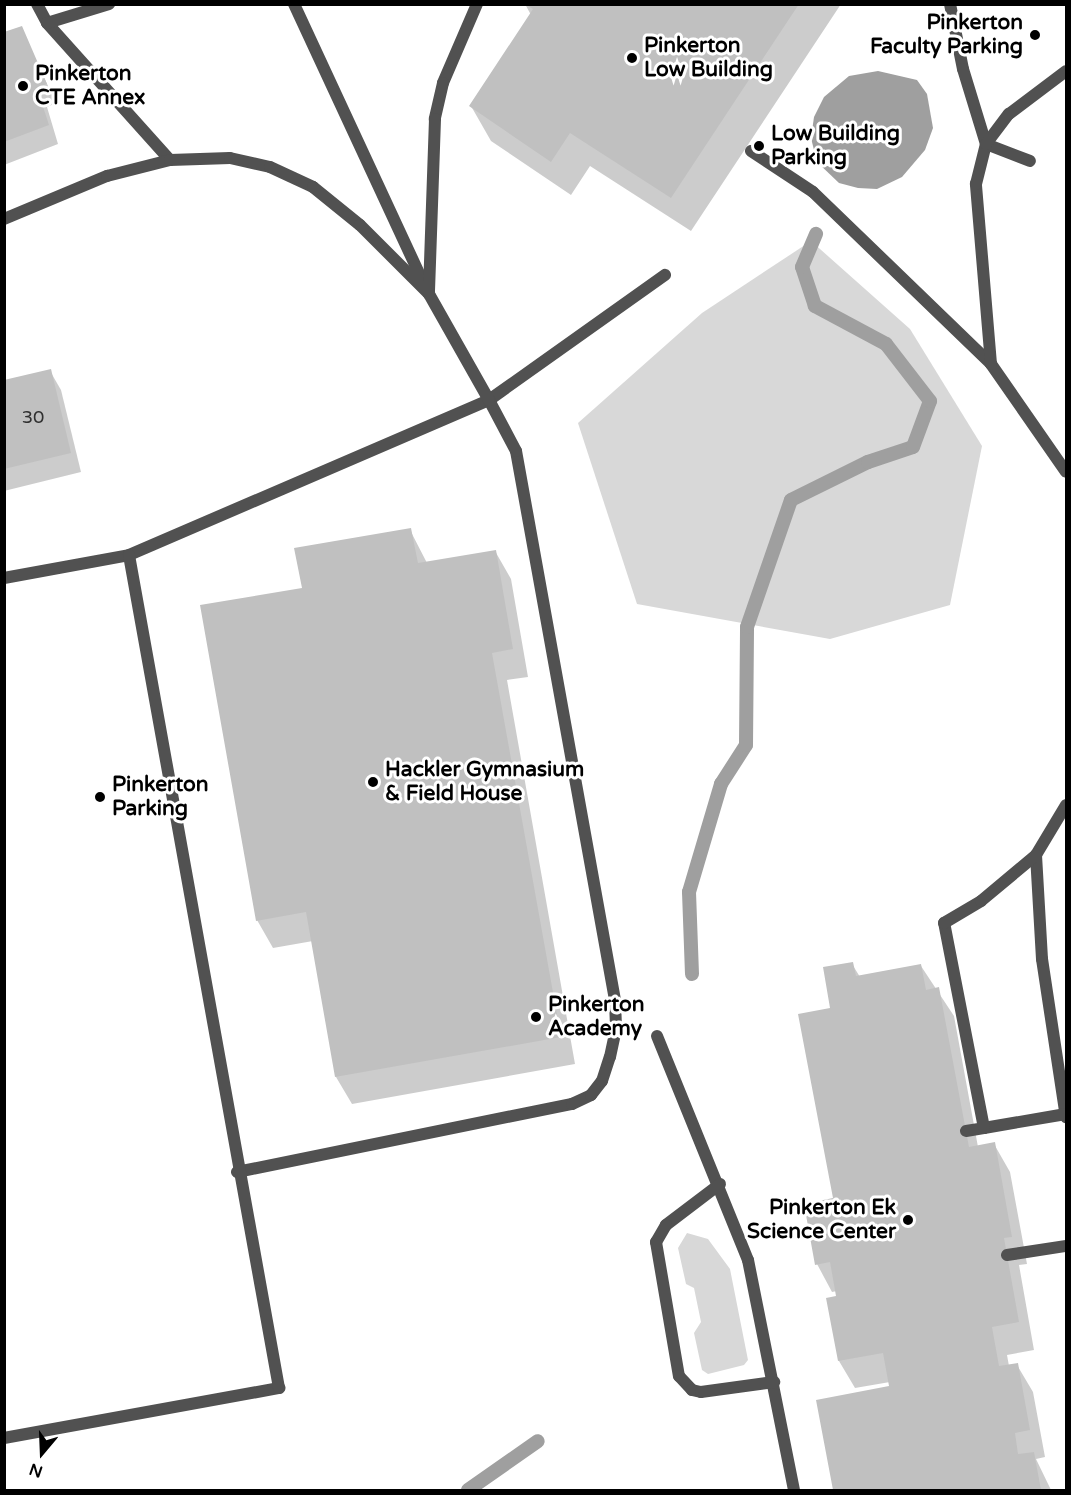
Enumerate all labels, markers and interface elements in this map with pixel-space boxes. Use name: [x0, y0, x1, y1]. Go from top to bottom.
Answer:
place label: Pinkerton Faculty Parking: [870, 10, 1023, 60]
marker: Pinkerton Faculty Parking: [1028, 28, 1042, 42]
place label: Pinkerton Low Building: [644, 33, 773, 83]
marker: Pinkerton Low Building: [625, 51, 639, 65]
place label: Pinkerton CTE Annex: [35, 61, 145, 111]
marker: Pinkerton CTE Annex: [16, 79, 30, 93]
place label: Low Building Parking: [771, 121, 900, 171]
marker: Low Building Parking: [752, 139, 766, 153]
house number: 30: [22, 406, 44, 428]
place label: Hackler Gymnasium & Field House: [385, 757, 584, 807]
place label: Pinkerton Parking: [112, 772, 209, 822]
marker: Hackler Gymnasium & Field House: [366, 775, 380, 789]
marker: Pinkerton Parking: [93, 790, 107, 804]
place label: Pinkerton Academy: [548, 992, 645, 1042]
marker: Pinkerton Academy: [529, 1010, 543, 1024]
place label: Pinkerton Ek Science Center: [747, 1195, 896, 1245]
marker: Pinkerton Ek Science Center: [901, 1213, 915, 1227]
north arrow: [12, 1423, 72, 1483]
text: N: [27, 1458, 45, 1482]

